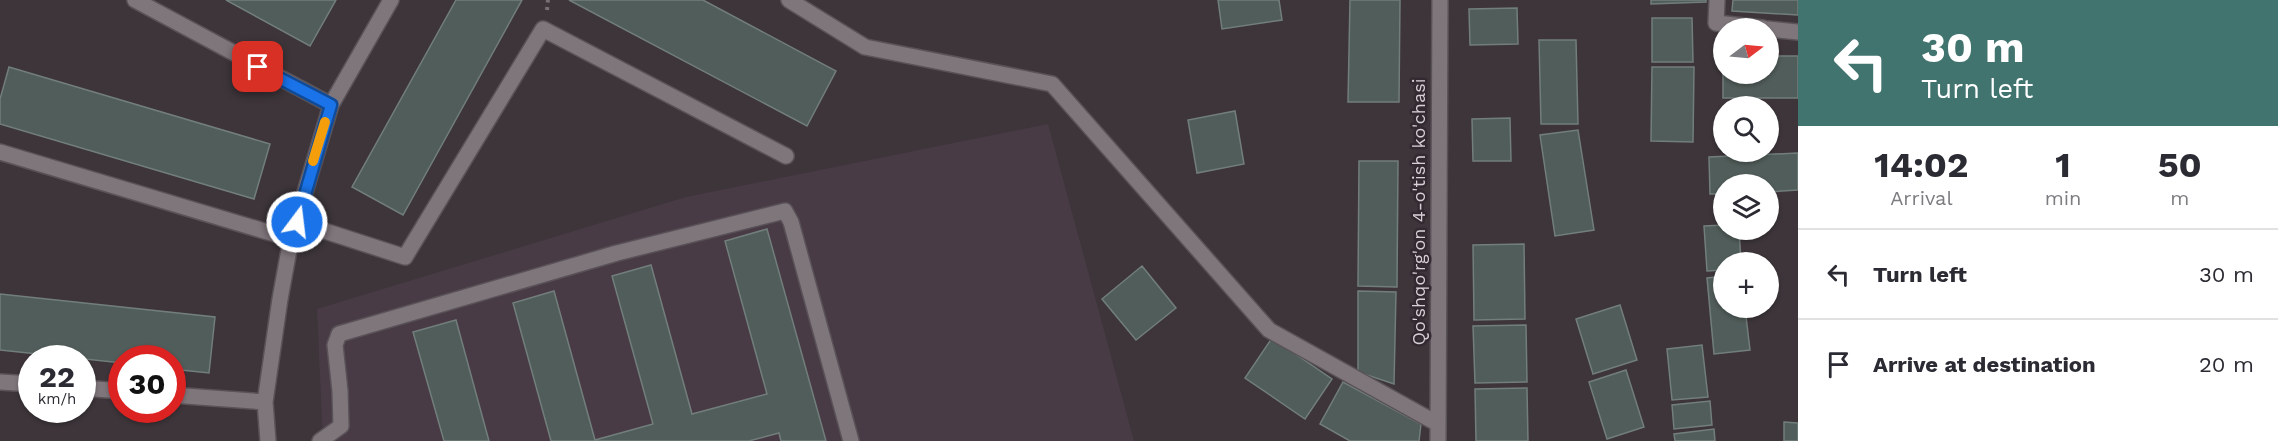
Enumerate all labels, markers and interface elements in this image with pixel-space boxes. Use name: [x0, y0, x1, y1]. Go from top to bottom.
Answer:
north arrow: [1713, 18, 1779, 84]
map controls: [1713, 18, 1779, 318]
text: 30 m: [1921, 23, 2025, 72]
icon: left: [1822, 24, 1900, 102]
pin: [232, 41, 283, 92]
icon: arrive: [241, 50, 274, 83]
text: Turn left: [1921, 73, 2033, 105]
street label: Qo'shqo'rg'on 4-o'tish ko'chasi: [1408, 79, 1429, 345]
button: search: [1713, 96, 1779, 162]
text: 14:02: [1874, 144, 1968, 186]
text: 1: [2055, 144, 2071, 186]
text: 50: [2158, 144, 2202, 186]
button: layers: [1713, 174, 1779, 240]
text: Arrival: [1890, 186, 1953, 210]
text: min: [2045, 186, 2081, 210]
text: m: [2170, 186, 2189, 210]
position arrow: [265, 190, 329, 254]
button: +: [1713, 252, 1779, 318]
icon: left: [1822, 258, 1855, 291]
text: Turn left: [1873, 262, 1967, 287]
text: 30 m: [2199, 262, 2254, 287]
speed limit sign: 30: [108, 345, 186, 423]
icon: arrive: [1822, 348, 1855, 381]
text: Arrive at destination: [1873, 352, 2096, 377]
text: 20 m: [2199, 352, 2254, 377]
text: 22: [39, 359, 75, 394]
text: km/h: [38, 390, 76, 408]

